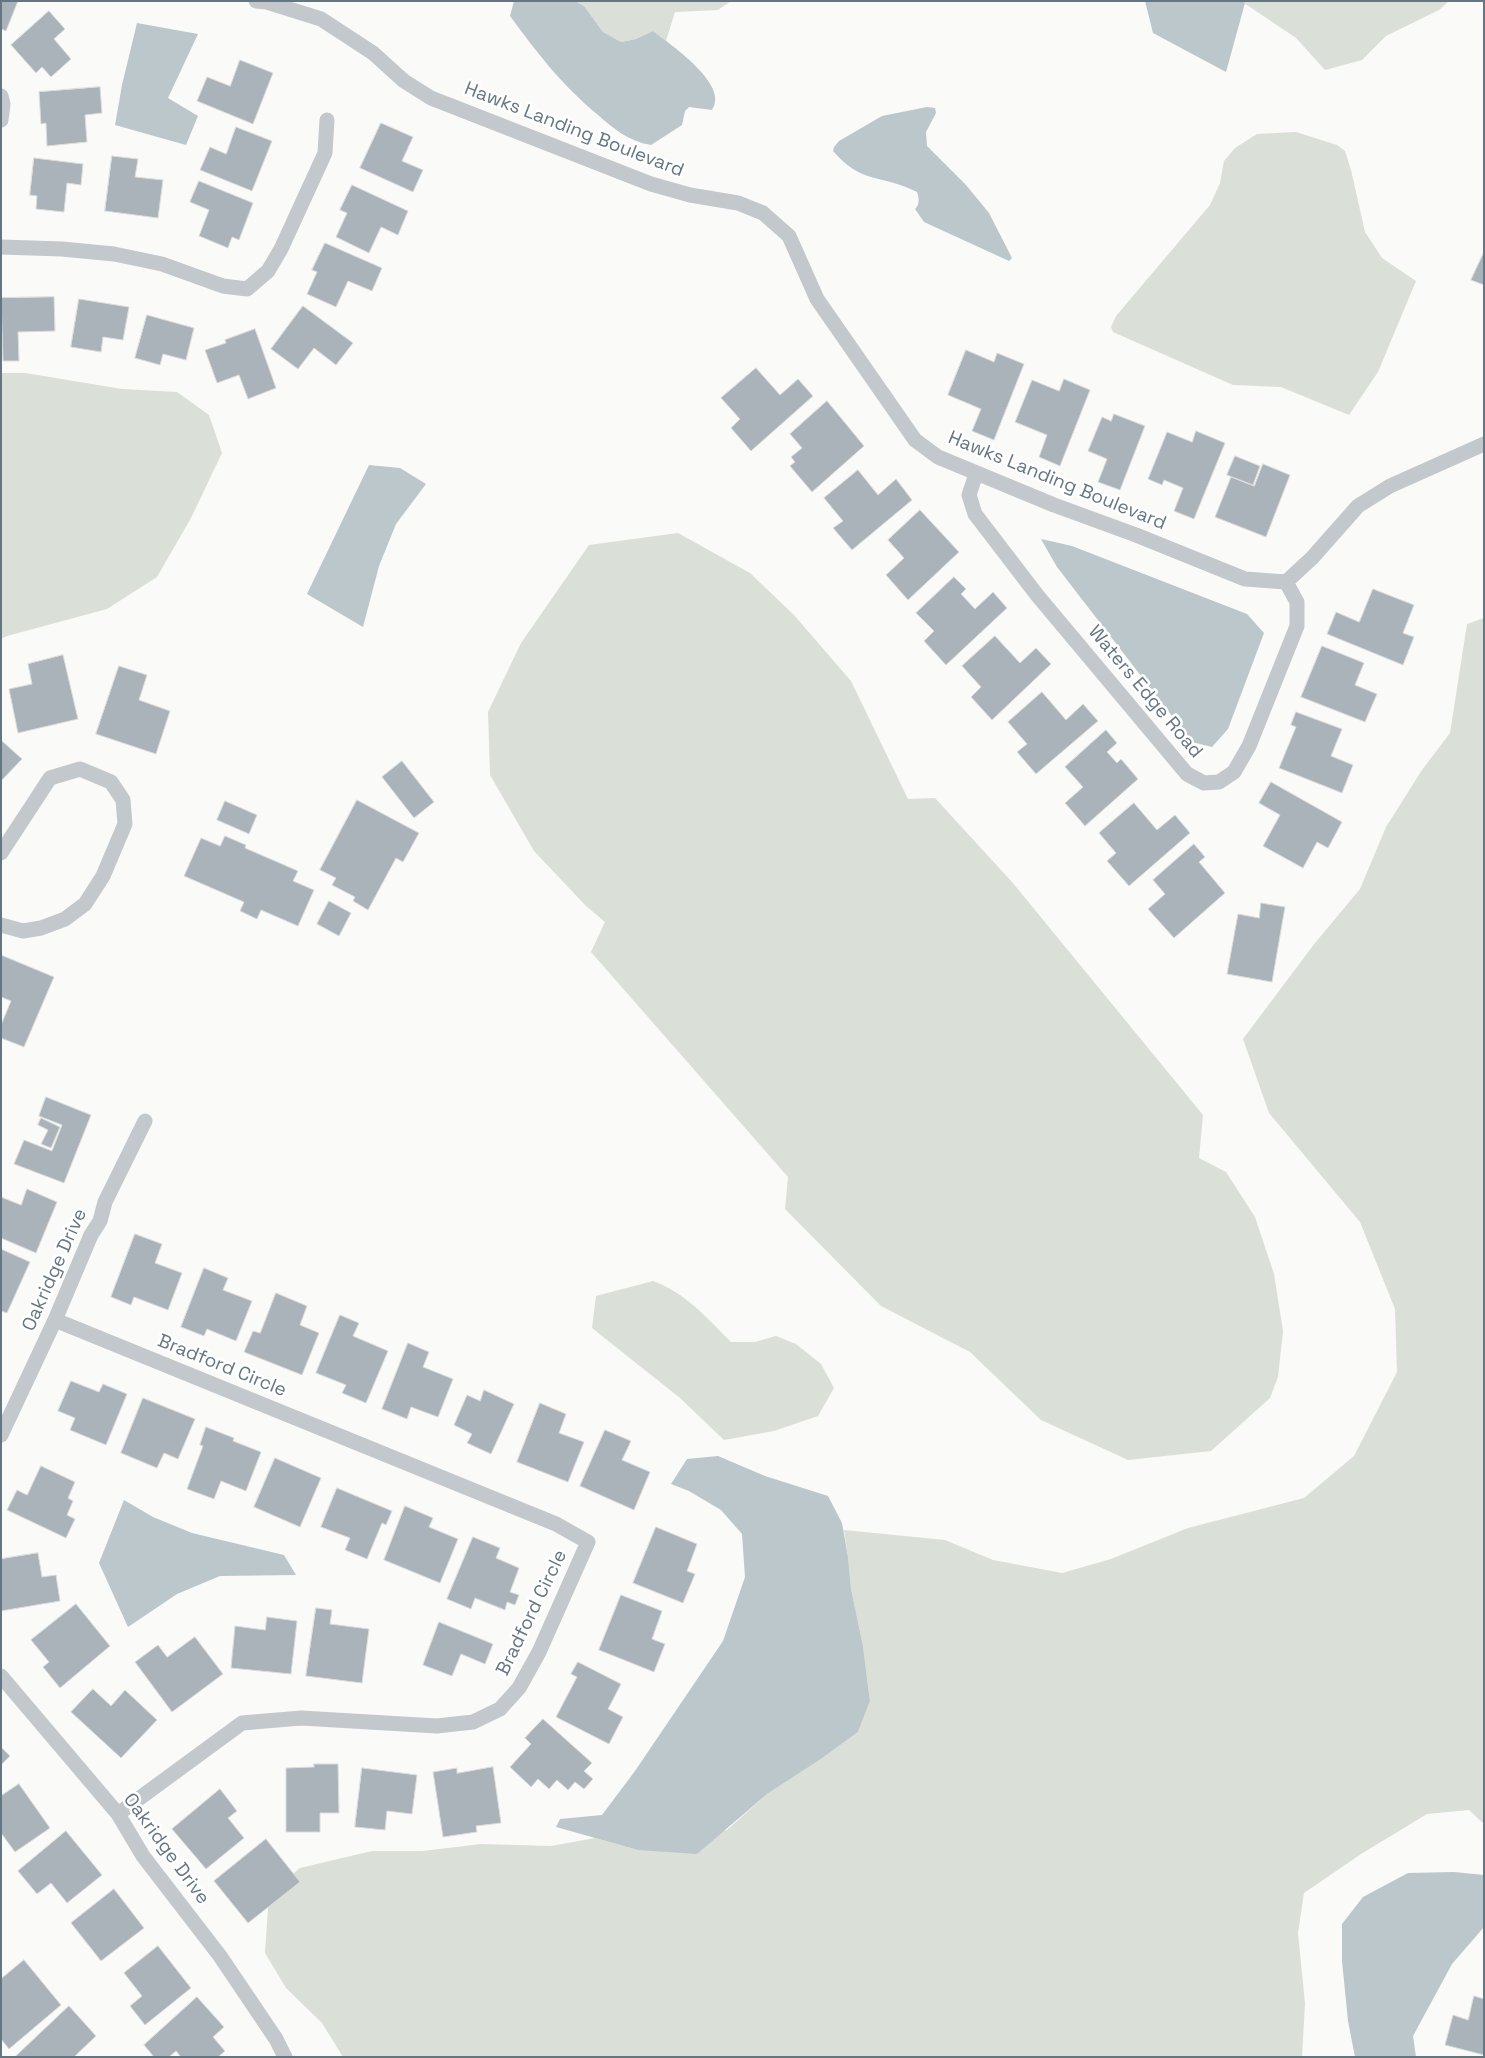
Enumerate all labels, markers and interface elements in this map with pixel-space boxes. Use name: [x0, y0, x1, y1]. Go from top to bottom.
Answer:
street label: Hawks Landing Boulevard: [461, 78, 687, 182]
street label: Hawks Landing Boulevard: [945, 427, 1169, 535]
street label: Waters Edge Road: [1083, 621, 1207, 763]
street label: Oakridge Drive: [18, 1205, 92, 1335]
street label: Bradford Circle: [154, 1330, 290, 1402]
street label: Bradford Circle: [492, 1546, 572, 1680]
street label: Oakridge Drive: [118, 1789, 214, 1909]

